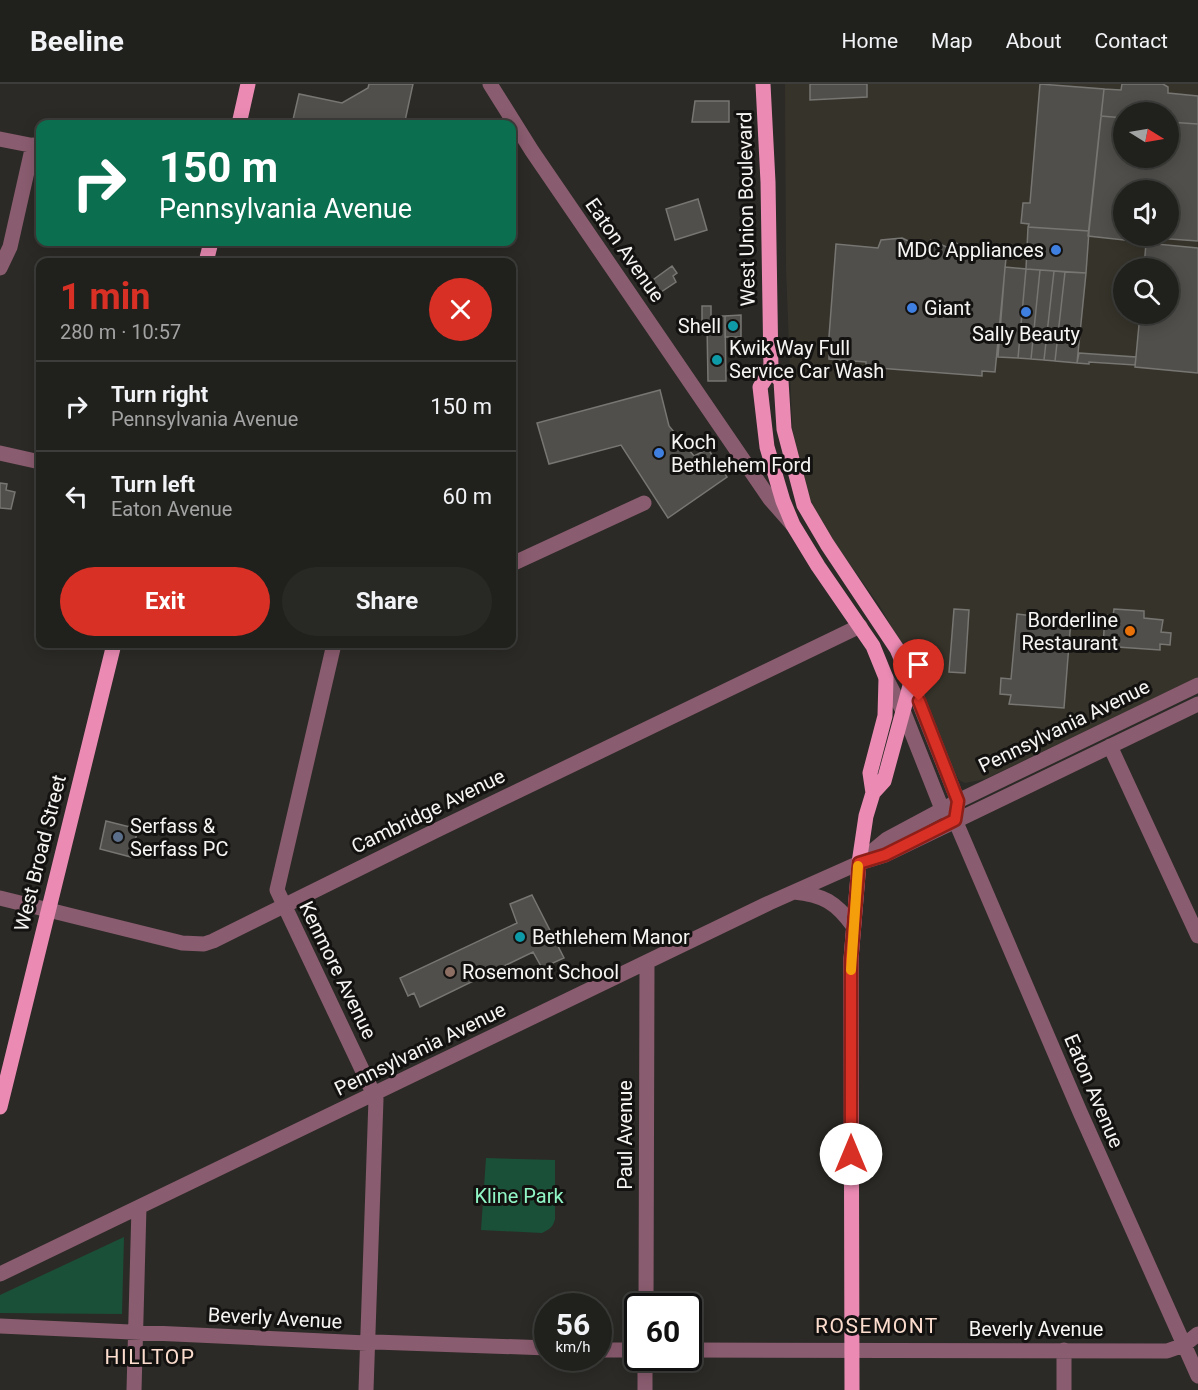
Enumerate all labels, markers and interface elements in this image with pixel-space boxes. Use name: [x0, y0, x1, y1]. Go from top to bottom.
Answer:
text: Beeline: [30, 25, 124, 58]
text: Home: [842, 29, 898, 53]
text: Map: [931, 29, 973, 53]
text: About: [1006, 29, 1062, 53]
text: Contact: [1095, 29, 1168, 53]
north arrow: [1113, 102, 1179, 168]
map controls: [1113, 102, 1179, 324]
street label: West Union Boulevard: [732, 111, 760, 307]
text: 150 m: [159, 143, 278, 192]
icon: right: [60, 144, 138, 222]
button: sound: [1113, 180, 1179, 246]
text: Pennsylvania Avenue: [159, 193, 412, 225]
street label: Eaton Avenue: [580, 193, 670, 307]
place label: MDC Appliances: [897, 238, 1044, 262]
marker: MDC Appliances: [1049, 243, 1063, 257]
button: search: [1113, 258, 1179, 324]
text: 1 min: [60, 276, 151, 318]
button: close: [429, 278, 492, 341]
place label: Giant: [924, 296, 971, 320]
marker: Giant: [905, 301, 919, 315]
marker: Sally Beauty: [1019, 305, 1033, 319]
place label: Shell: [678, 314, 721, 338]
marker: Shell: [726, 319, 740, 333]
text: 280 m · 10:57: [60, 320, 181, 344]
place label: Sally Beauty: [972, 322, 1080, 346]
place label: Kwik Way Full Service Car Wash: [729, 336, 884, 383]
marker: Kwik Way Full Service Car Wash: [710, 353, 724, 367]
text: Turn right: [111, 382, 208, 407]
icon: right: [60, 390, 93, 423]
text: 150 m: [430, 394, 492, 419]
text: Pennsylvania Avenue: [111, 407, 298, 431]
place label: Koch Bethlehem Ford: [671, 430, 811, 477]
marker: Koch Bethlehem Ford: [652, 446, 666, 460]
text: Turn left: [111, 472, 195, 497]
icon: left: [60, 480, 93, 513]
text: 60 m: [443, 484, 492, 509]
text: Eaton Avenue: [111, 497, 232, 521]
button: Exit: [60, 567, 270, 636]
button: Share: [282, 567, 492, 636]
place label: Borderline Restaurant: [1021, 608, 1118, 655]
marker: Borderline Restaurant: [1123, 624, 1137, 638]
pin: [893, 639, 944, 701]
icon: arrive: [902, 648, 935, 681]
street label: Pennsylvania Avenue: [975, 674, 1153, 778]
street label: Cambridge Avenue: [347, 763, 509, 859]
street label: West Broad Street: [9, 772, 71, 934]
place label: Serfass & Serfass PC: [130, 814, 228, 861]
marker: Serfass & Serfass PC: [111, 830, 125, 844]
street label: Kenmore Avenue: [294, 897, 382, 1043]
place label: Bethlehem Manor: [532, 925, 690, 949]
marker: Bethlehem Manor: [513, 930, 527, 944]
place label: Rosemont School: [462, 960, 619, 984]
marker: Rosemont School: [443, 965, 457, 979]
street label: Pennsylvania Avenue: [331, 997, 509, 1101]
street label: Eaton Avenue: [1059, 1030, 1129, 1152]
street label: Paul Avenue: [613, 1080, 637, 1190]
position arrow: [819, 1122, 883, 1186]
park label: Kline Park: [474, 1184, 564, 1208]
speed limit sign: 60: [624, 1293, 702, 1371]
street label: Beverly Avenue: [207, 1302, 343, 1334]
text: 56: [556, 1307, 590, 1342]
district label: ROSEMONT: [815, 1314, 939, 1338]
street label: Beverly Avenue: [969, 1317, 1103, 1341]
text: km/h: [555, 1338, 591, 1356]
district label: HILLTOP: [105, 1345, 195, 1369]

